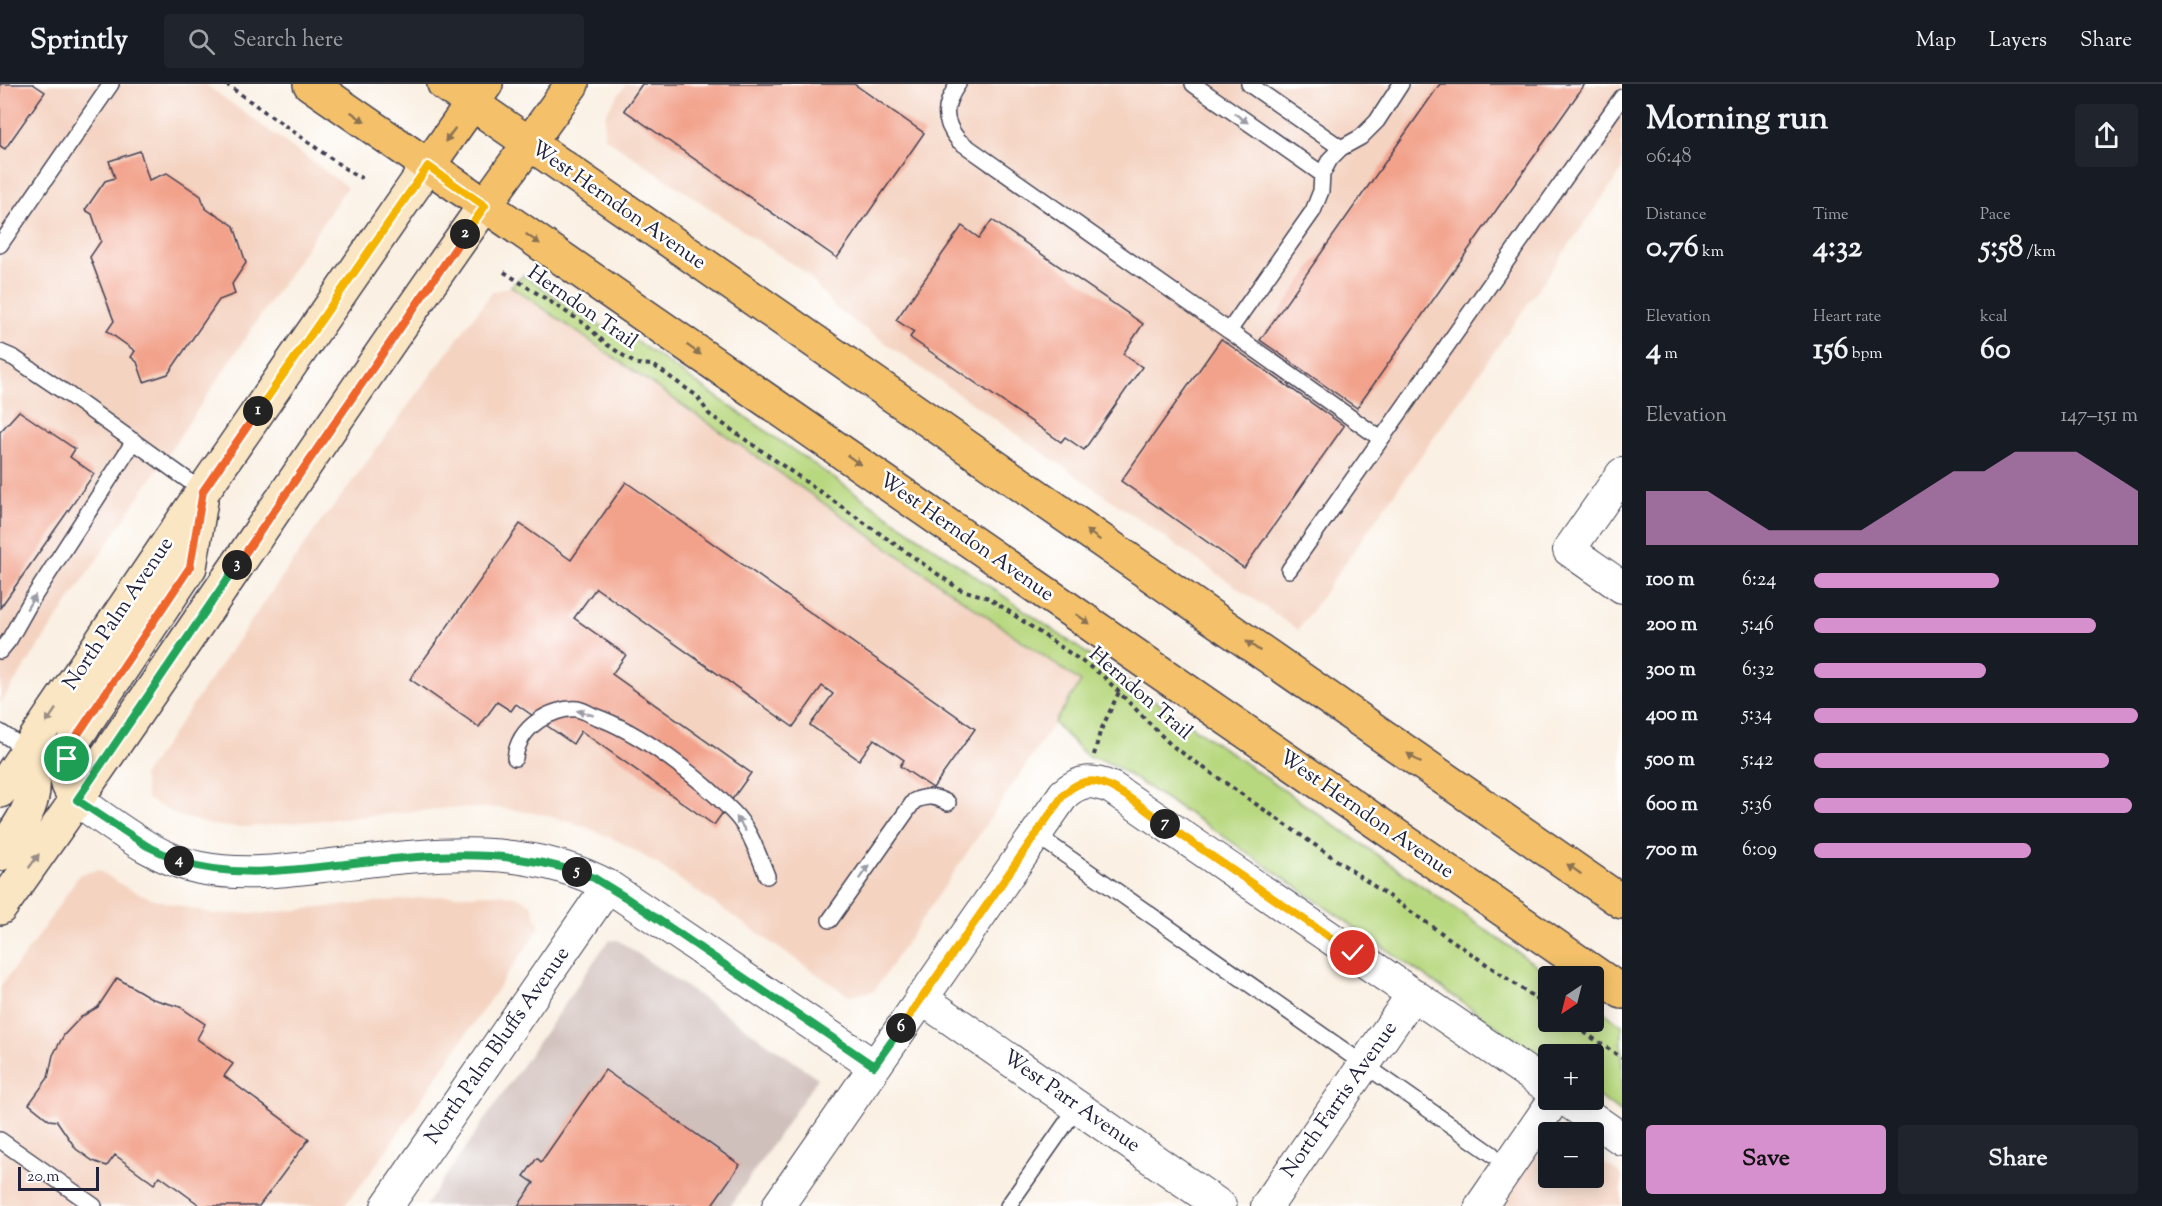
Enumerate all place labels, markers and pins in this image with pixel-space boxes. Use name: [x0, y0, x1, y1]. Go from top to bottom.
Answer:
pin: 2: [450, 219, 480, 249]
pin: 1: [243, 396, 273, 426]
pin: 3: [222, 550, 252, 580]
pin: [41, 733, 92, 784]
pin: 7: [1150, 809, 1180, 839]
pin: 4: [164, 846, 194, 876]
pin: 5: [562, 857, 592, 887]
pin: [1327, 927, 1378, 978]
pin: 6: [886, 1013, 916, 1043]

